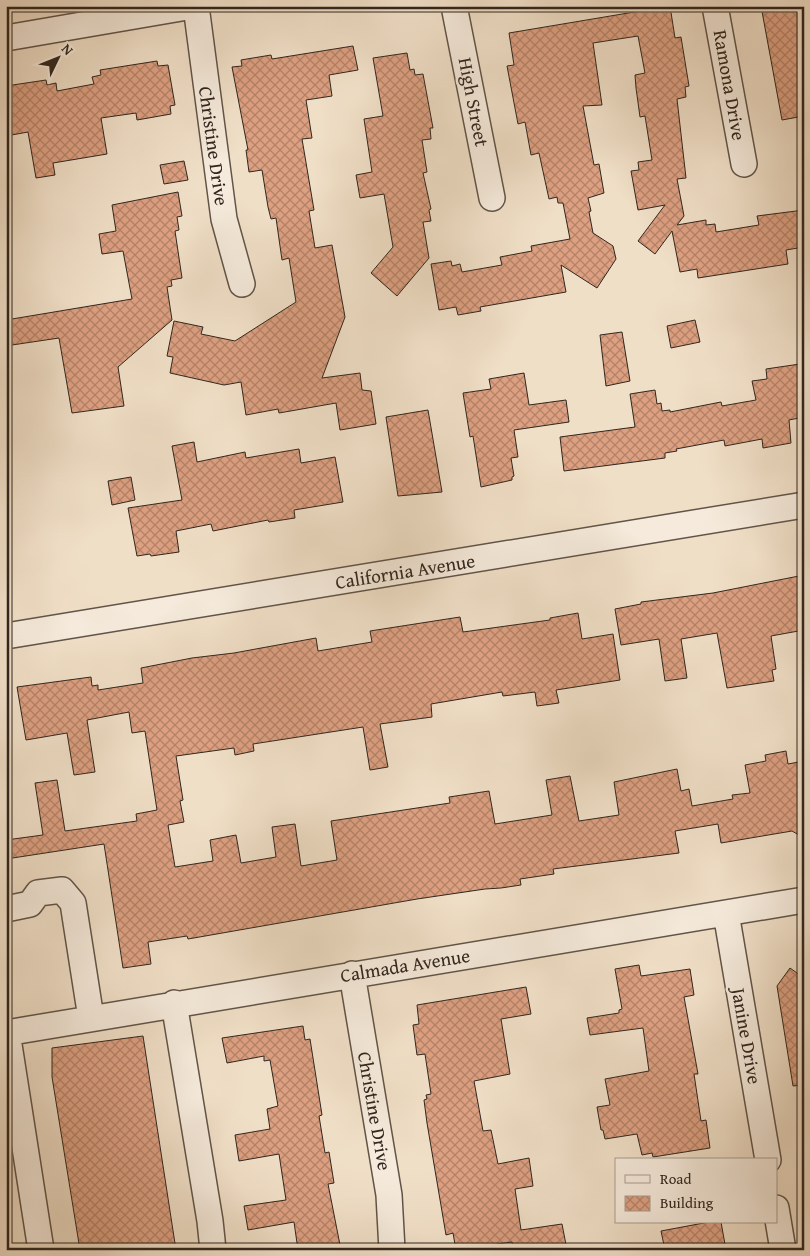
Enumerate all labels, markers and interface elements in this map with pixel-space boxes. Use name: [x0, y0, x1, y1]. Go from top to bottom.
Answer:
street label: Ramona Drive: [707, 28, 753, 142]
north arrow: [32, 32, 82, 82]
text: N: [57, 39, 78, 60]
street label: High Street: [452, 55, 496, 149]
street label: Christine Drive: [192, 85, 236, 208]
street label: California Avenue: [333, 546, 477, 596]
street label: Calmada Avenue: [338, 941, 472, 989]
street label: Janine Drive: [724, 984, 769, 1086]
street label: Christine Drive: [351, 1049, 399, 1173]
legend: [615, 1158, 778, 1224]
text: Road: [660, 1168, 691, 1189]
text: Building: [660, 1192, 714, 1213]

